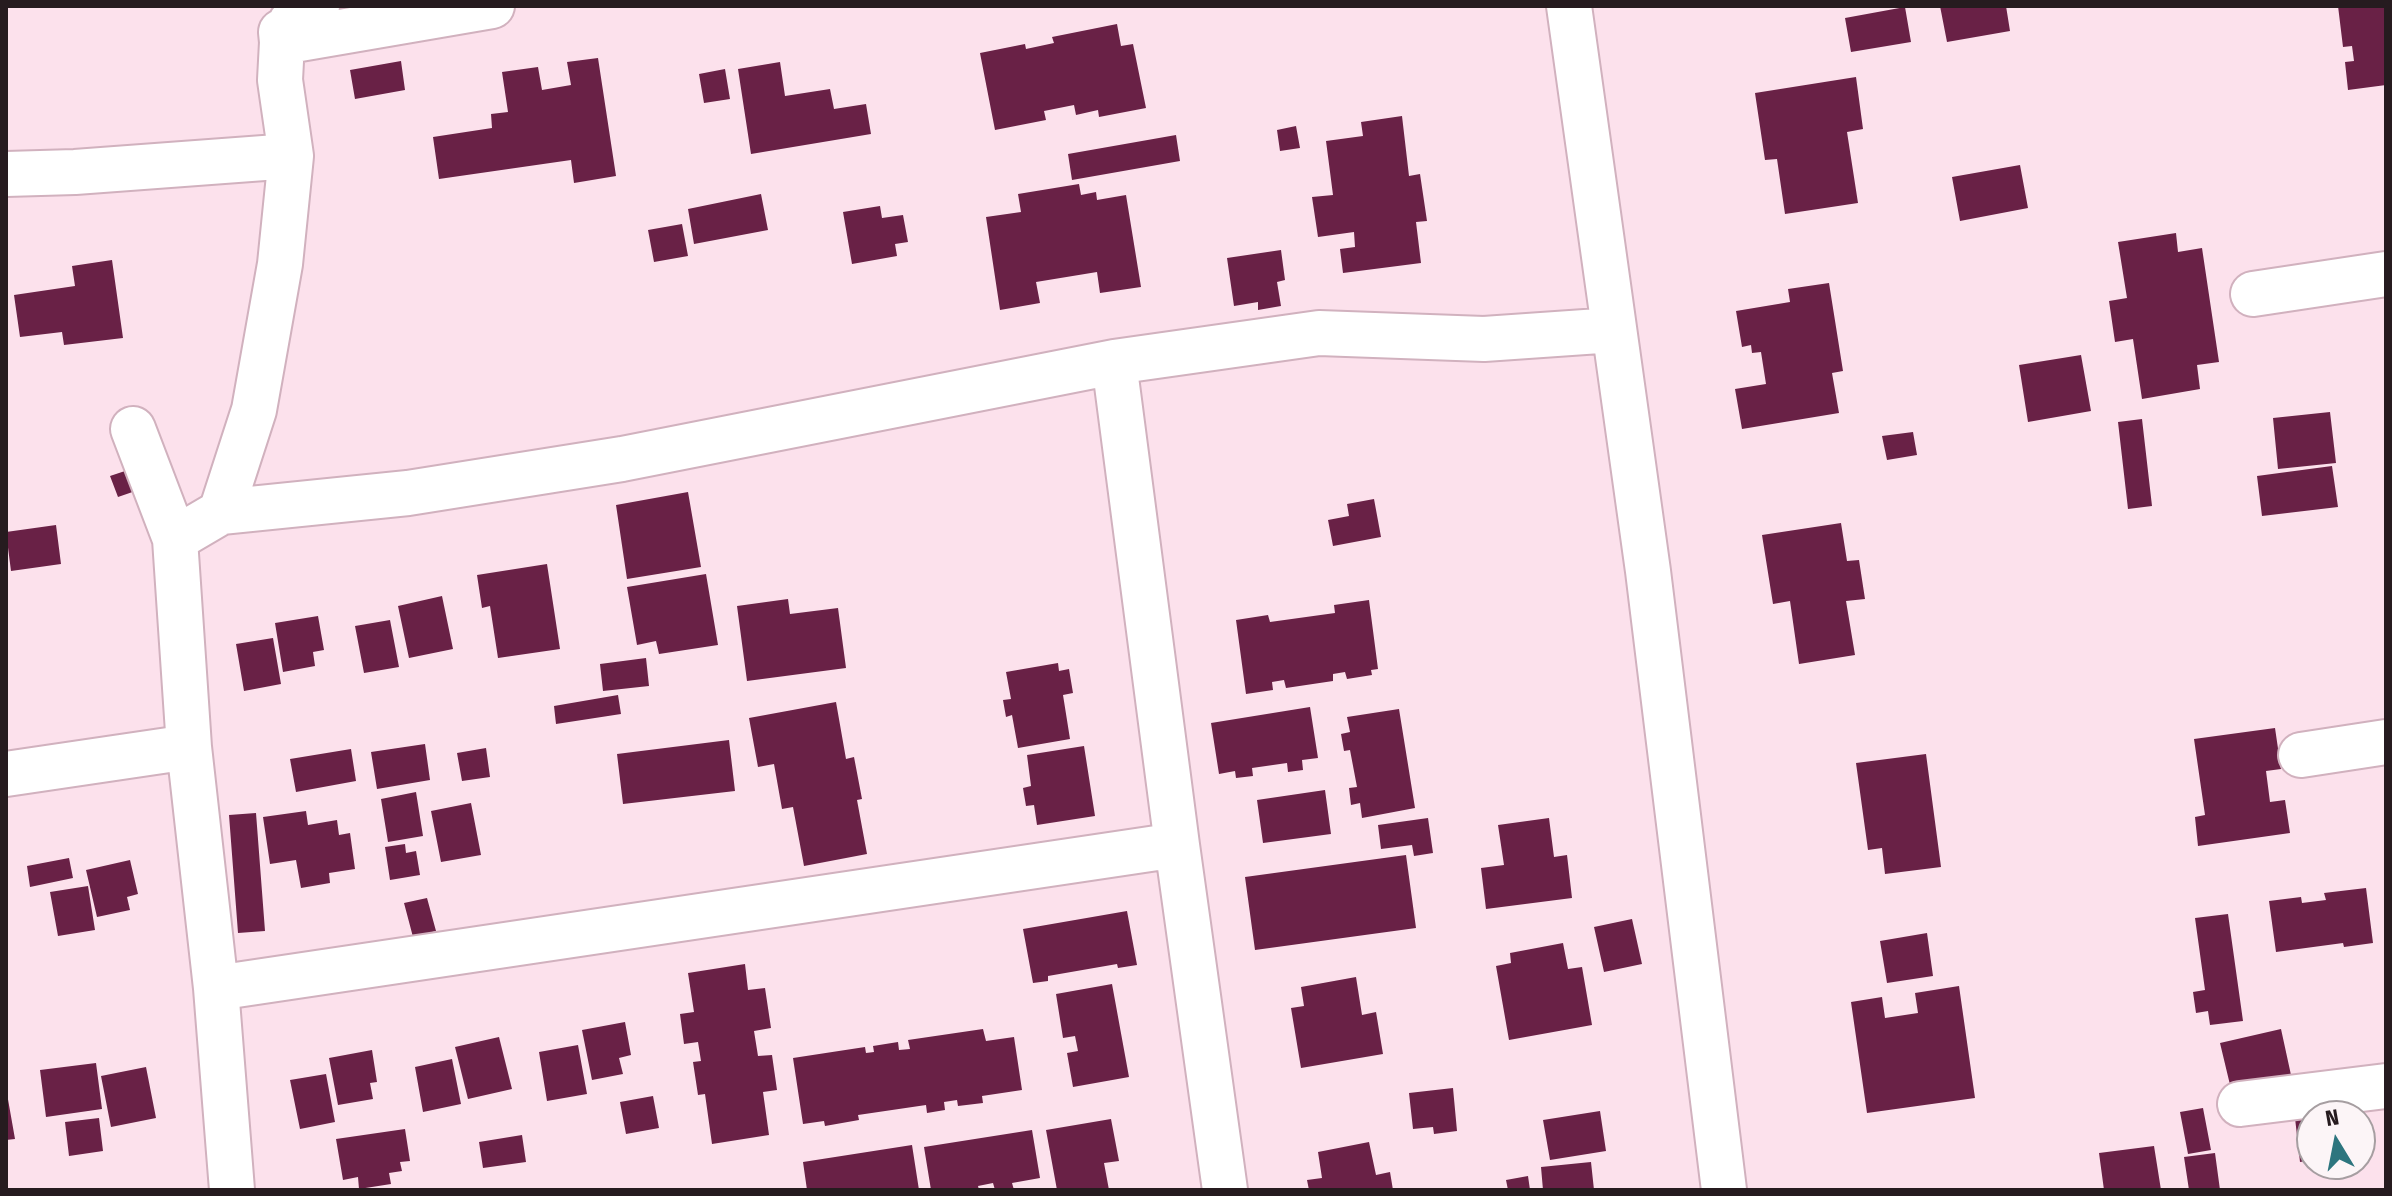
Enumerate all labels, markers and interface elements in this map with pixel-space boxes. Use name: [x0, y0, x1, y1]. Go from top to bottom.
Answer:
north arrow: [2296, 1100, 2376, 1180]
text: N: [2323, 1103, 2341, 1132]

